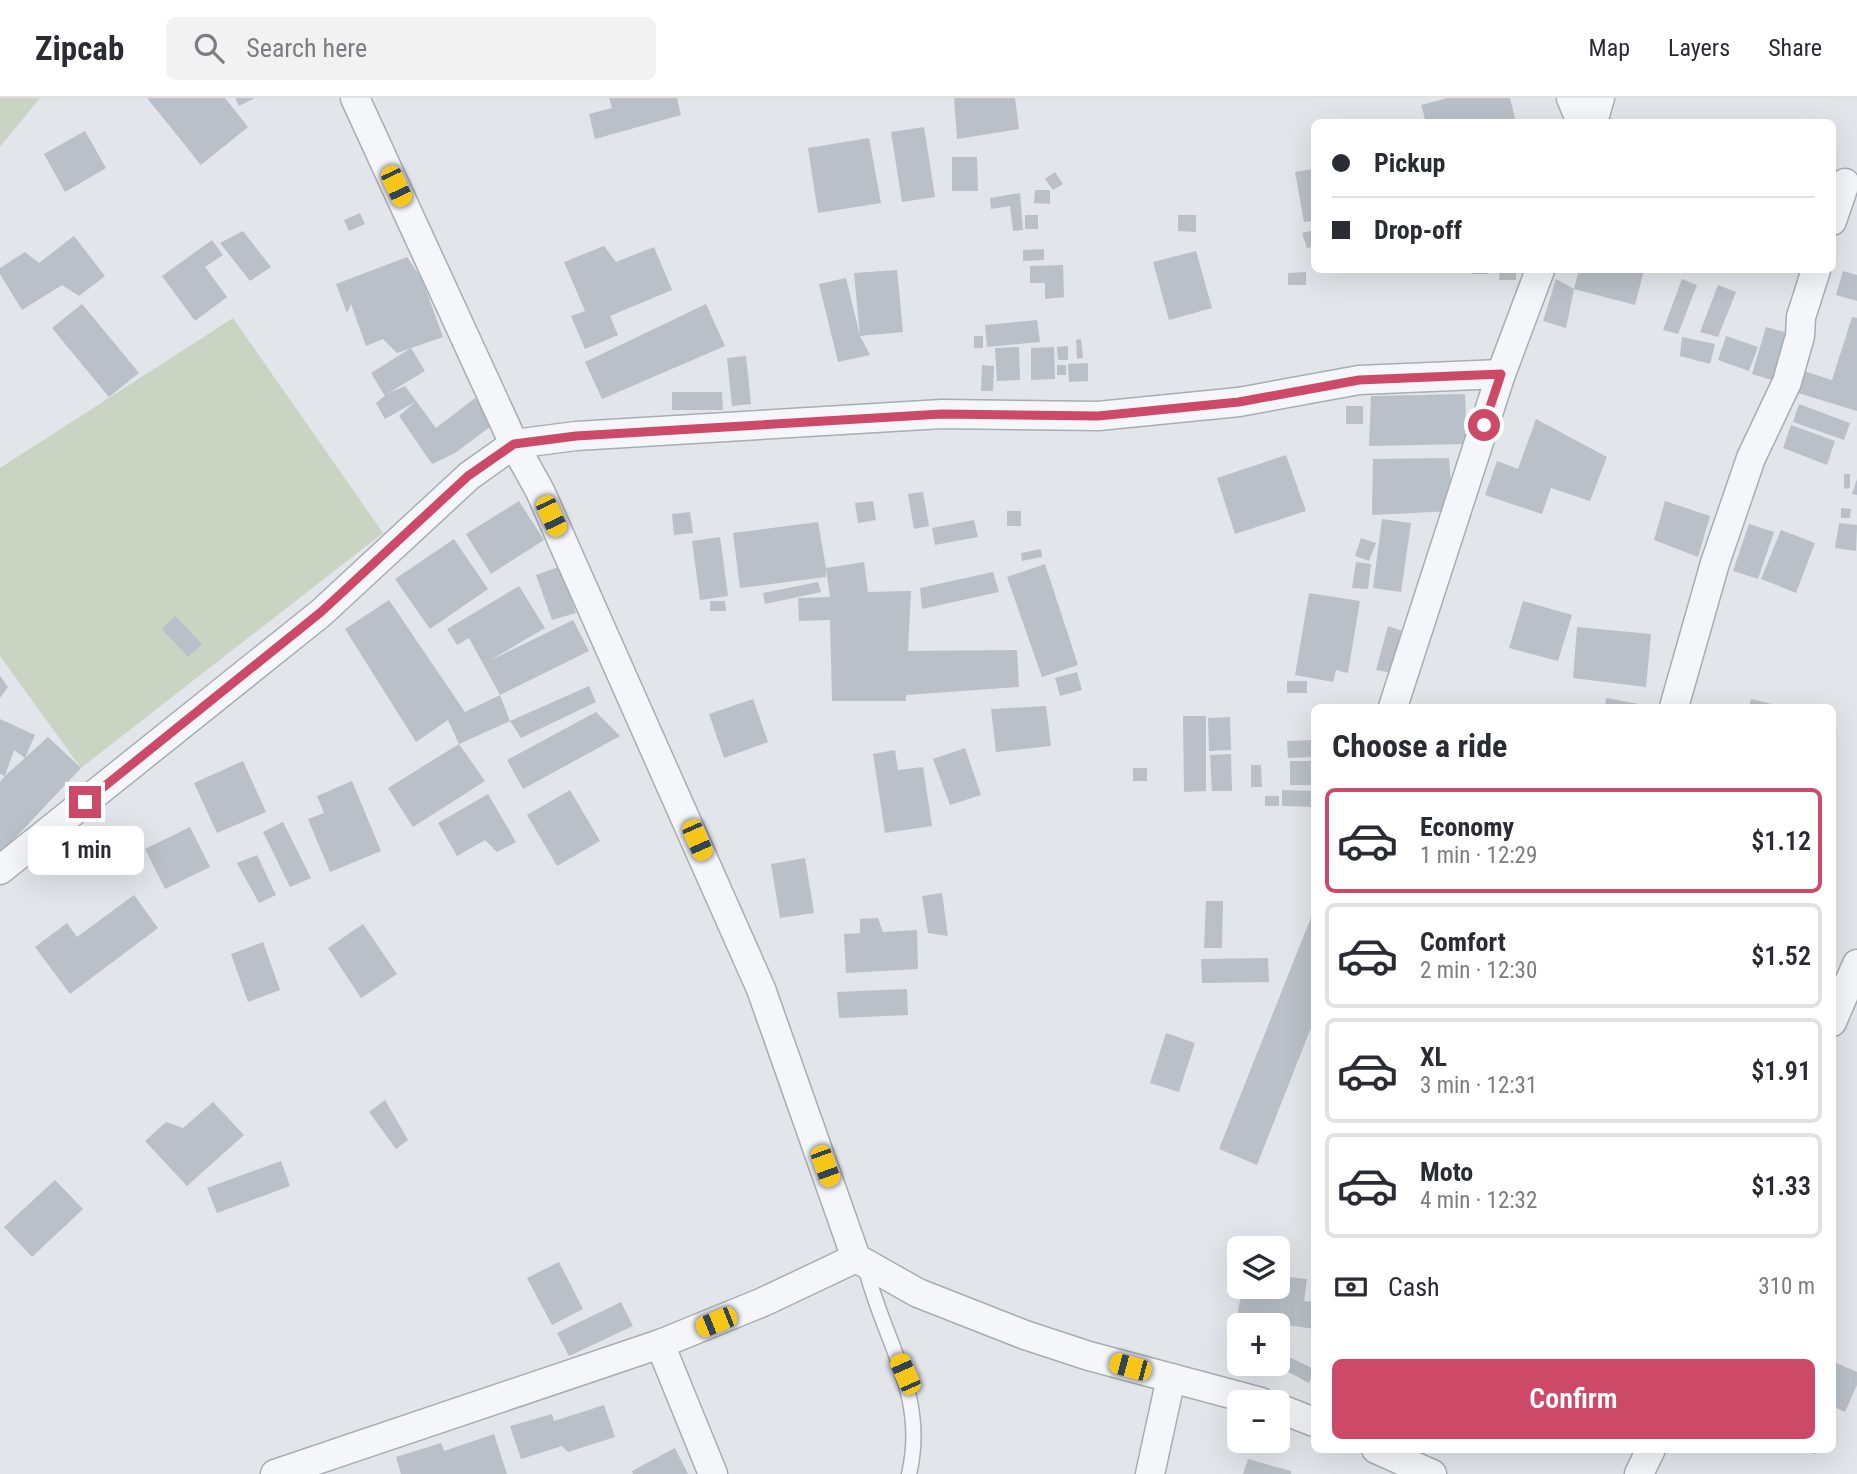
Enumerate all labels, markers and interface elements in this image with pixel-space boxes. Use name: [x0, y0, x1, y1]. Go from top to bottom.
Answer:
search box: [166, 17, 656, 80]
text: Zipcab: [35, 29, 124, 68]
icon: search: [190, 29, 228, 67]
text: Search here: [246, 33, 367, 63]
text: Map: [1589, 34, 1630, 62]
text: Layers: [1668, 34, 1730, 62]
text: Share: [1768, 34, 1822, 62]
text: Pickup: [1374, 148, 1445, 178]
car: [378, 163, 415, 209]
text: Drop-off: [1374, 215, 1462, 245]
route start: [1468, 409, 1500, 441]
car: [533, 493, 570, 539]
text: Choose a ride: [1332, 727, 1507, 765]
route end: [69, 786, 101, 818]
icon: car: [1336, 809, 1399, 872]
text: Economy: [1420, 812, 1514, 842]
car: [679, 817, 716, 863]
callout: 1 min: [27, 826, 143, 876]
text: $1.12: [1751, 826, 1811, 856]
text: 1 min: [61, 837, 111, 864]
text: 1 min · 12:29: [1420, 842, 1537, 869]
icon: car: [1336, 924, 1399, 987]
text: Comfort: [1420, 927, 1506, 957]
text: $1.52: [1751, 941, 1811, 971]
text: 2 min · 12:30: [1420, 957, 1537, 984]
icon: car: [1336, 1039, 1399, 1102]
text: XL: [1420, 1042, 1447, 1072]
text: $1.91: [1751, 1056, 1811, 1086]
text: 3 min · 12:31: [1420, 1072, 1537, 1099]
car: [808, 1143, 843, 1189]
icon: car: [1336, 1154, 1399, 1217]
text: Moto: [1420, 1157, 1473, 1187]
text: $1.33: [1751, 1171, 1811, 1201]
text: 4 min · 12:32: [1420, 1187, 1537, 1214]
map controls: [1227, 1236, 1290, 1453]
button: layers: [1227, 1236, 1290, 1299]
icon: cash: [1332, 1268, 1370, 1306]
text: Cash: [1388, 1272, 1440, 1302]
text: 310 m: [1758, 1273, 1815, 1300]
car: [693, 1304, 740, 1340]
button: +: [1227, 1313, 1290, 1376]
car: [887, 1351, 924, 1397]
car: [1107, 1351, 1154, 1383]
button: Confirm: [1332, 1359, 1815, 1439]
button: −: [1227, 1390, 1290, 1453]

